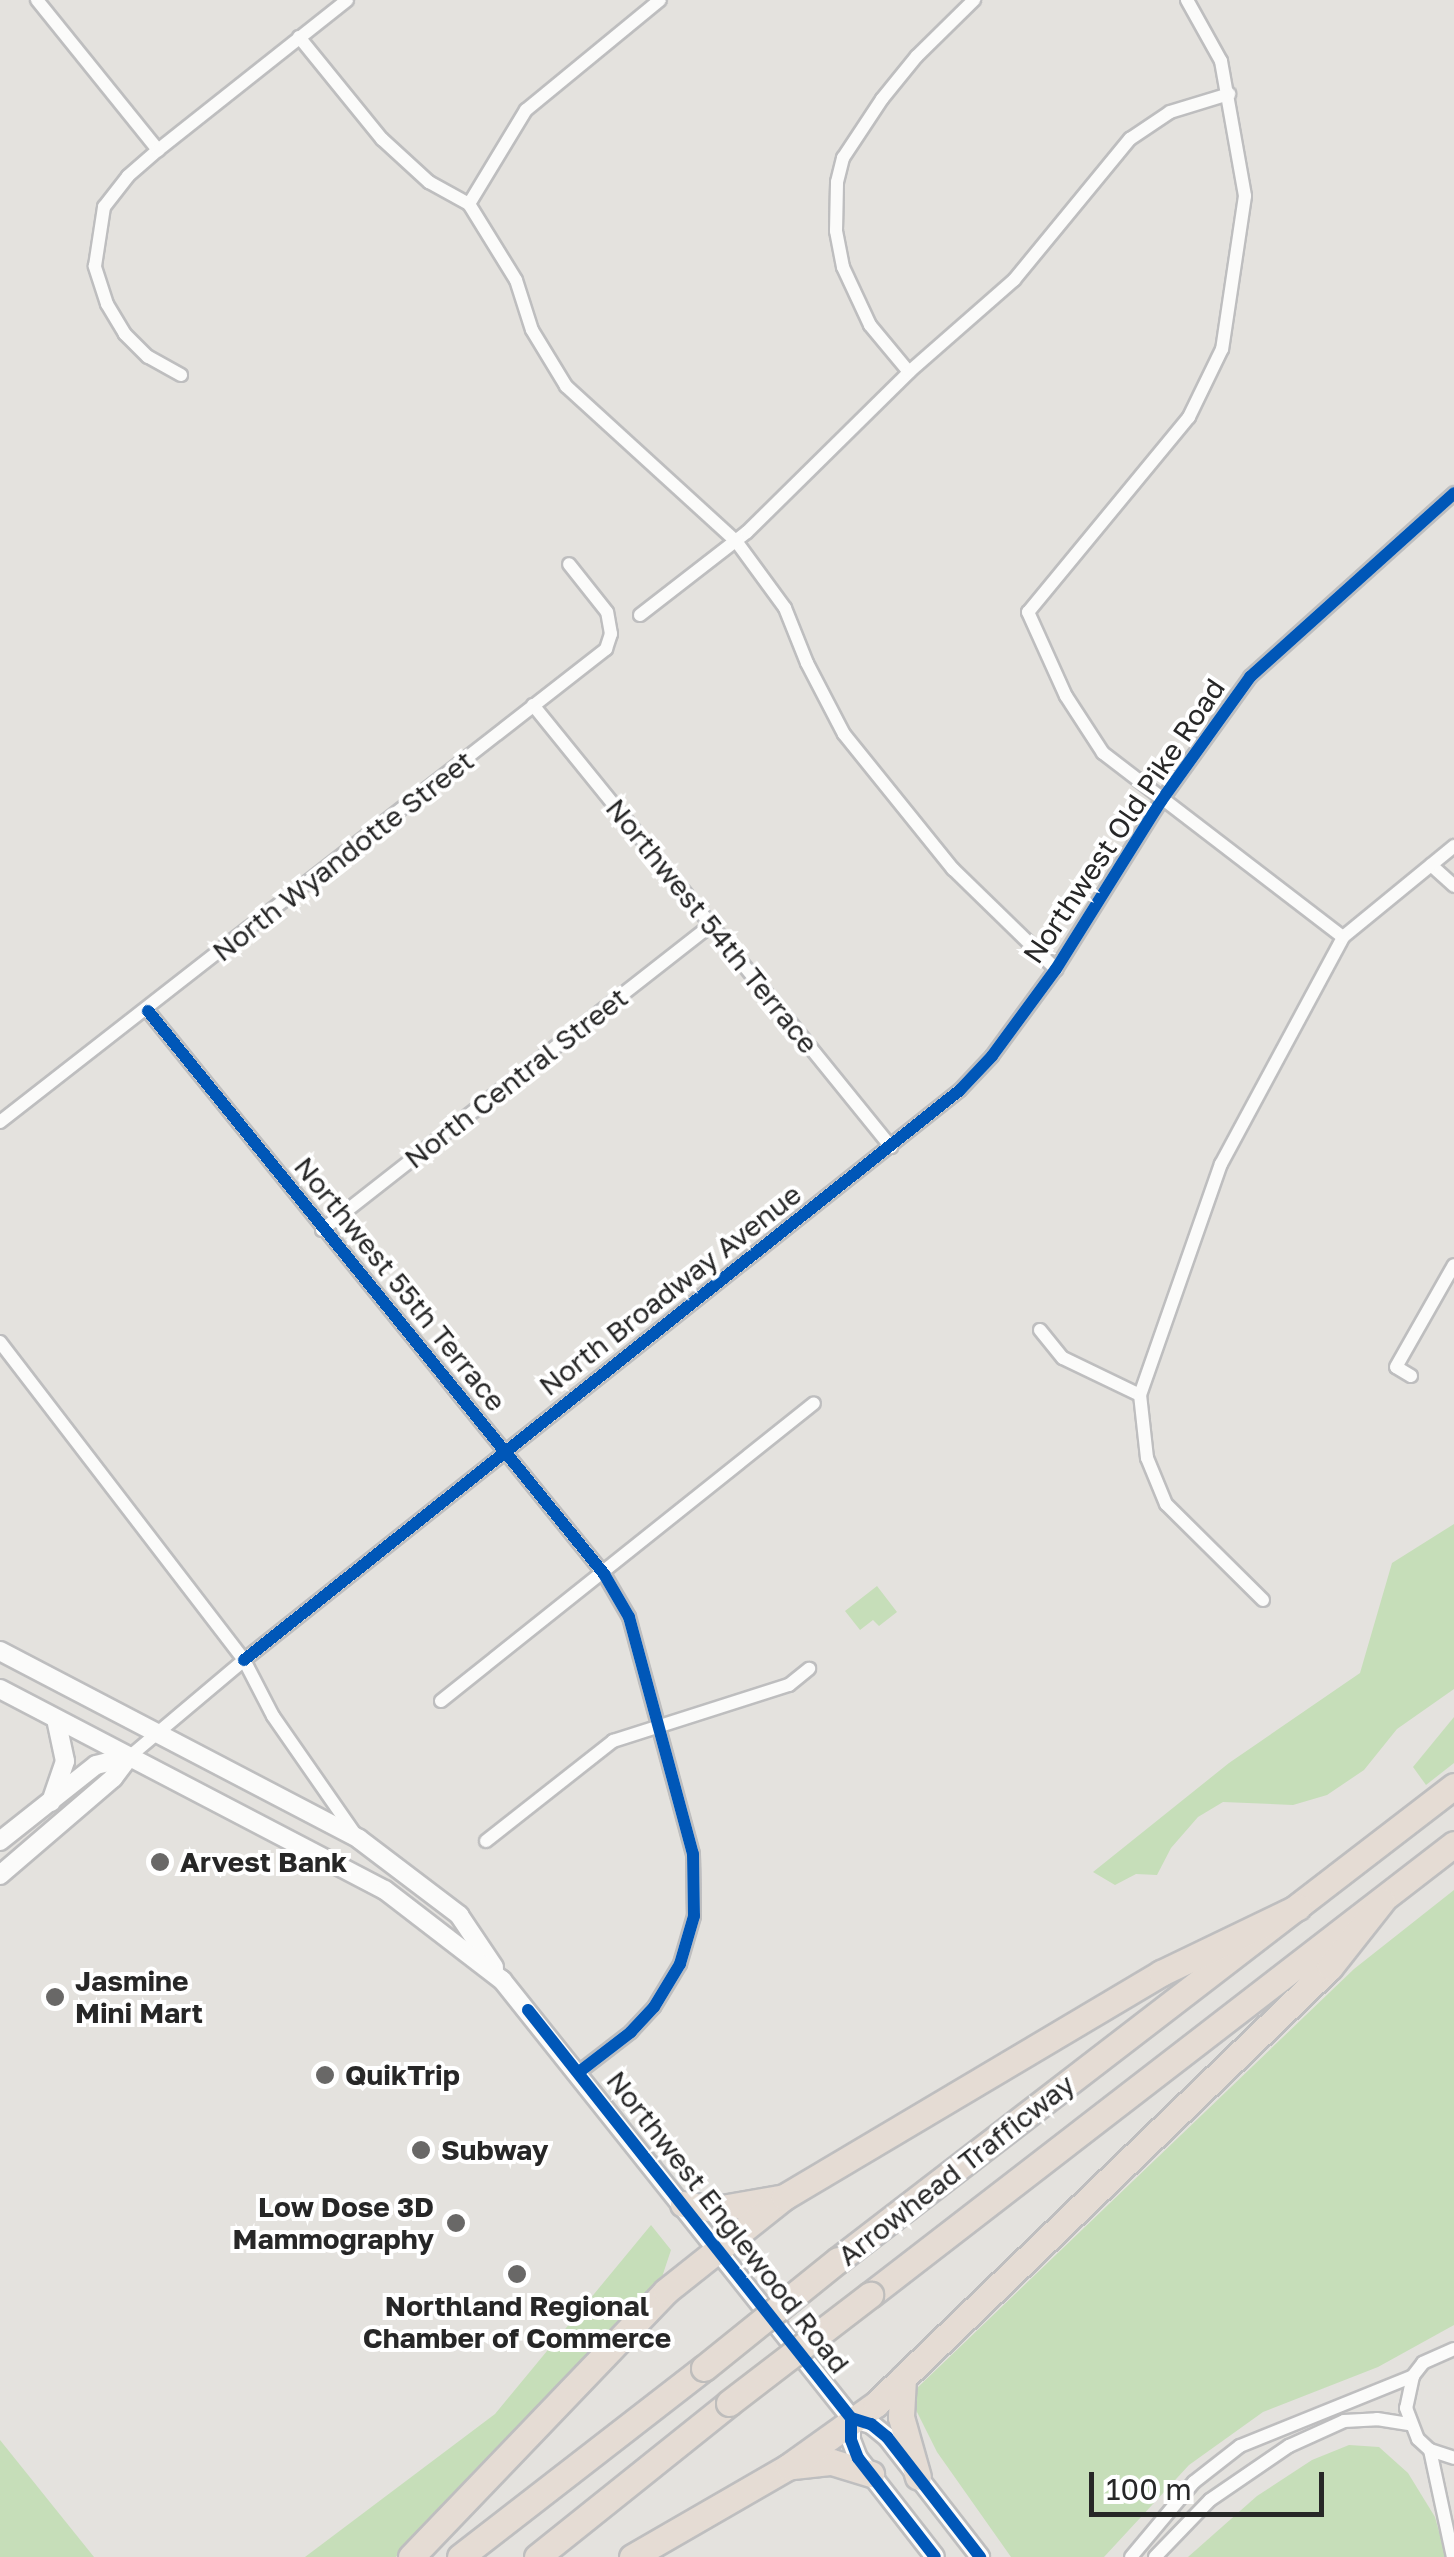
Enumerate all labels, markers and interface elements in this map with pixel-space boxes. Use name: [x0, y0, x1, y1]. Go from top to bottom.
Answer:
street label: Northwest Old Pike Road: [1016, 672, 1232, 970]
street label: North Wyandotte Street: [206, 744, 480, 968]
street label: Northwest 54th Terrace: [599, 792, 825, 1060]
street label: North Central Street: [398, 981, 634, 1175]
street label: Northwest 55th Terrace: [287, 1150, 513, 1418]
street label: North Broadway Avenue: [532, 1177, 808, 1403]
place label: Arvest Bank: [180, 1845, 347, 1879]
marker: Arvest Bank: [149, 1851, 171, 1873]
place label: Jasmine Mini Mart: [75, 1964, 203, 2030]
marker: Jasmine Mini Mart: [44, 1986, 66, 2008]
place label: QuikTrip: [345, 2058, 460, 2092]
marker: QuikTrip: [314, 2064, 336, 2086]
street label: Northwest Englewood Road: [600, 2064, 856, 2380]
street label: Arrowhead Trafficway: [831, 2067, 1081, 2273]
place label: Subway: [441, 2133, 549, 2167]
marker: Subway: [410, 2139, 432, 2161]
place label: Low Dose 3D Mammography: [233, 2190, 434, 2256]
marker: Low Dose 3D Mammography: [443, 2210, 469, 2236]
marker: Northland Regional Chamber of Commerce: [506, 2263, 528, 2285]
place label: Northland Regional Chamber of Commerce: [363, 2289, 671, 2355]
scale bar: [1094, 2452, 1329, 2514]
text: 100 m: [1106, 2471, 1192, 2507]

